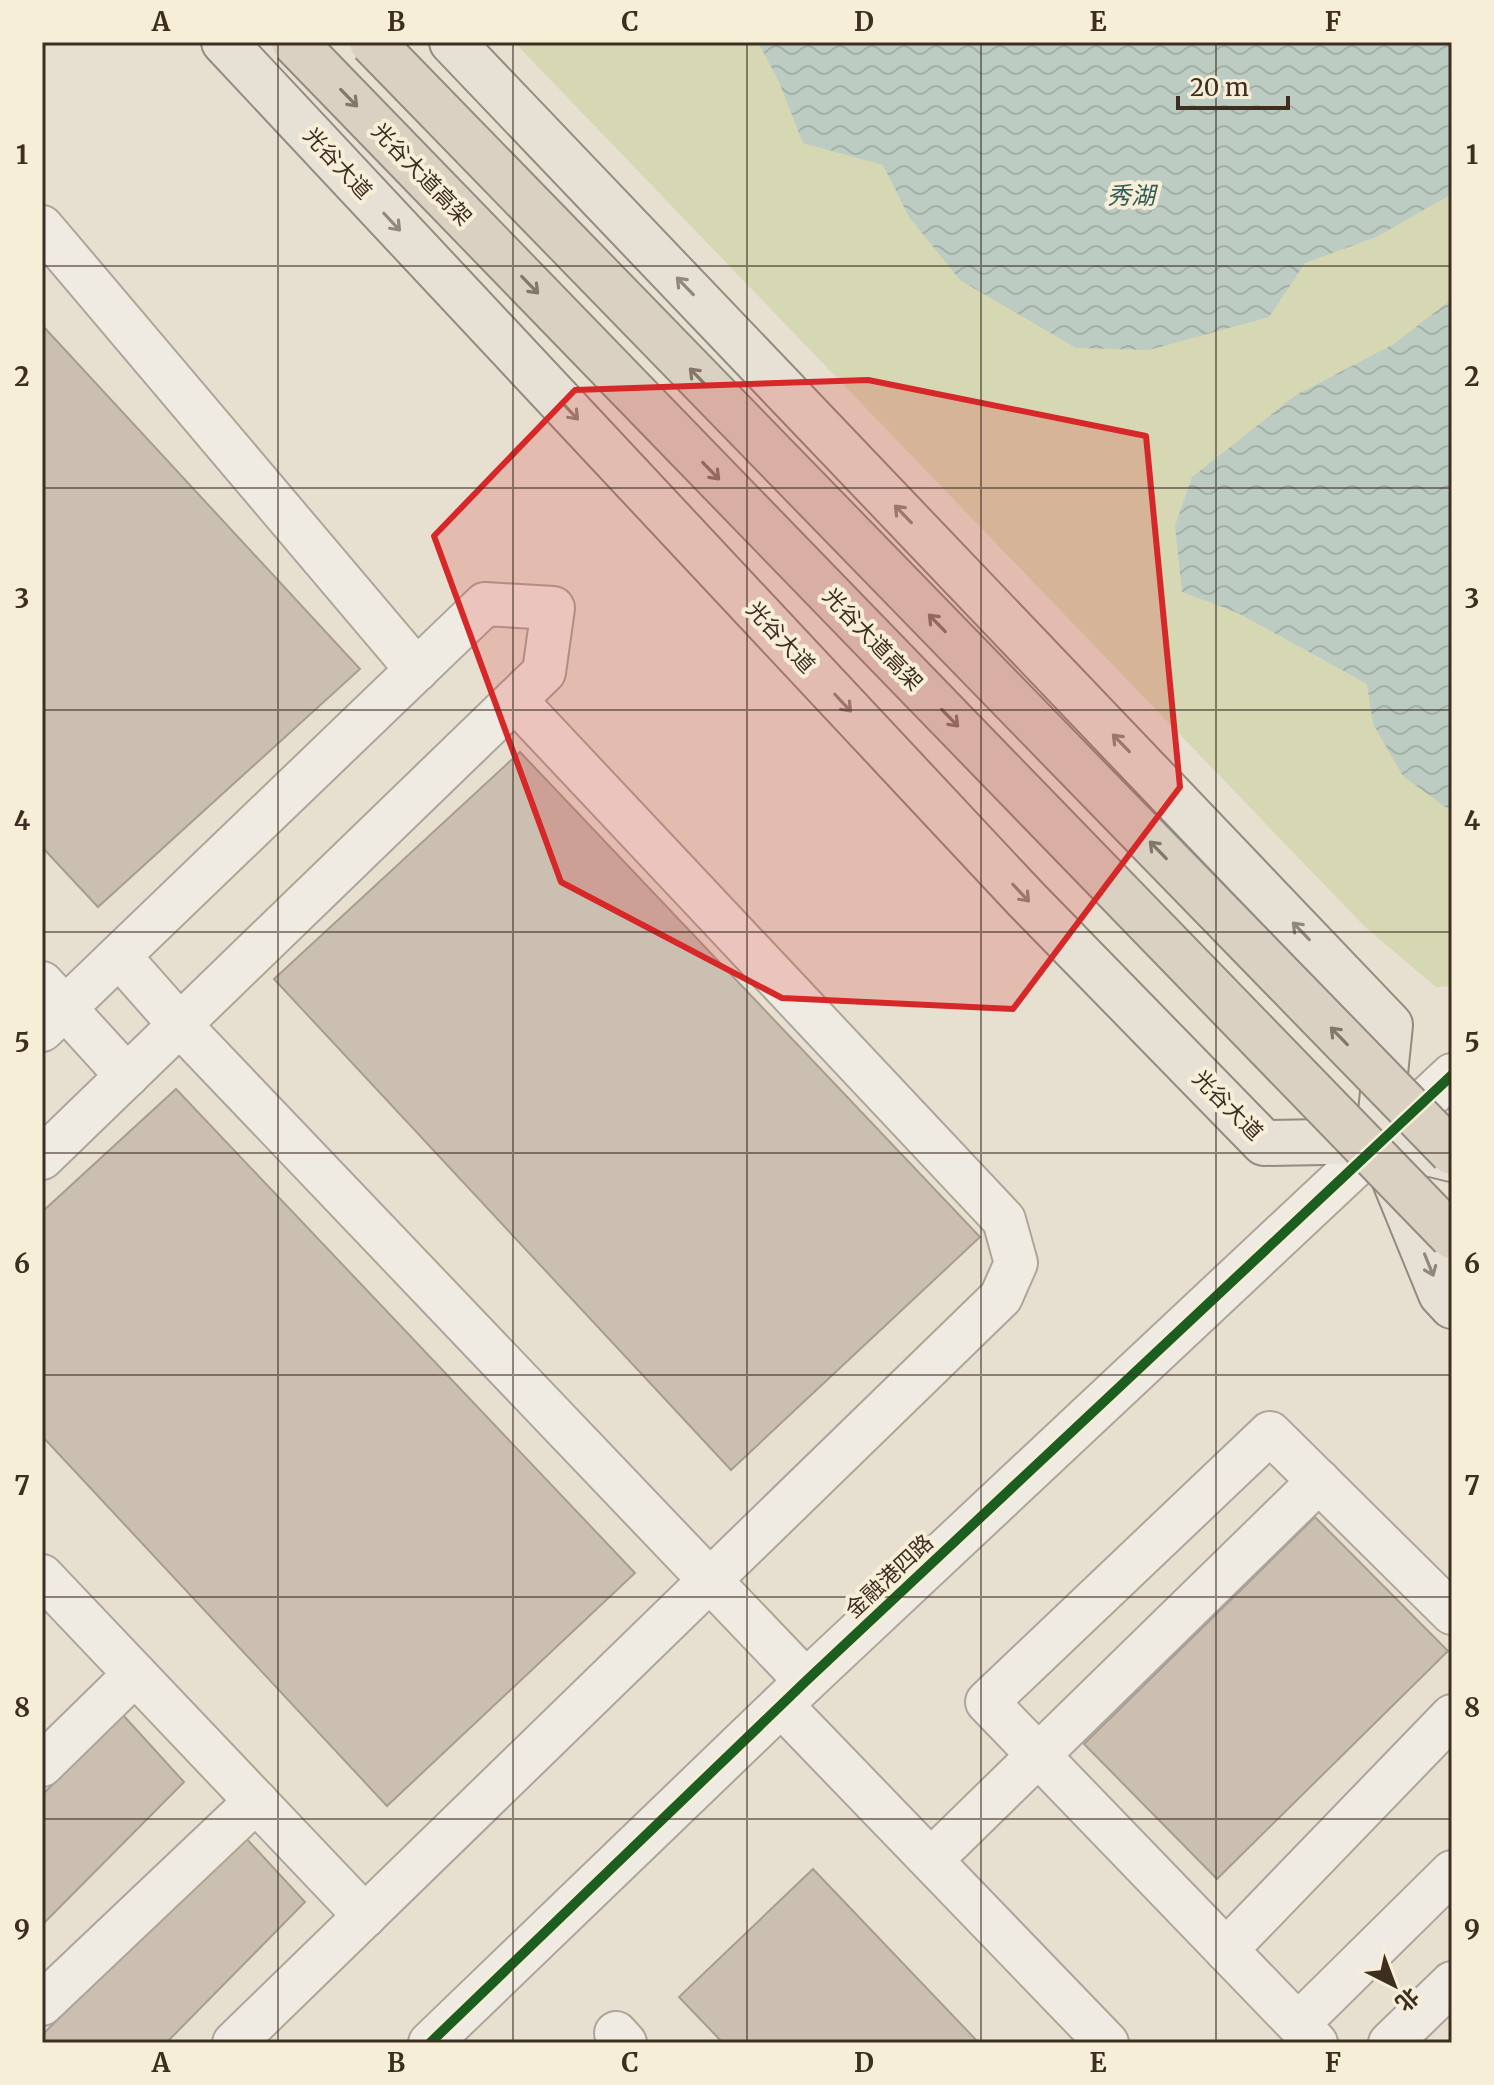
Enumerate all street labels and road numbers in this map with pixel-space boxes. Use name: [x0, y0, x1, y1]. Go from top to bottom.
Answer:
street label: 光谷大道高架: [366, 117, 478, 231]
street label: 光谷大道: [298, 121, 378, 205]
street label: 光谷大道高架: [817, 582, 929, 696]
street label: 光谷大道: [741, 595, 821, 679]
street label: 光谷大道: [1187, 1064, 1269, 1146]
street label: 金融港四路: [839, 1528, 939, 1624]

